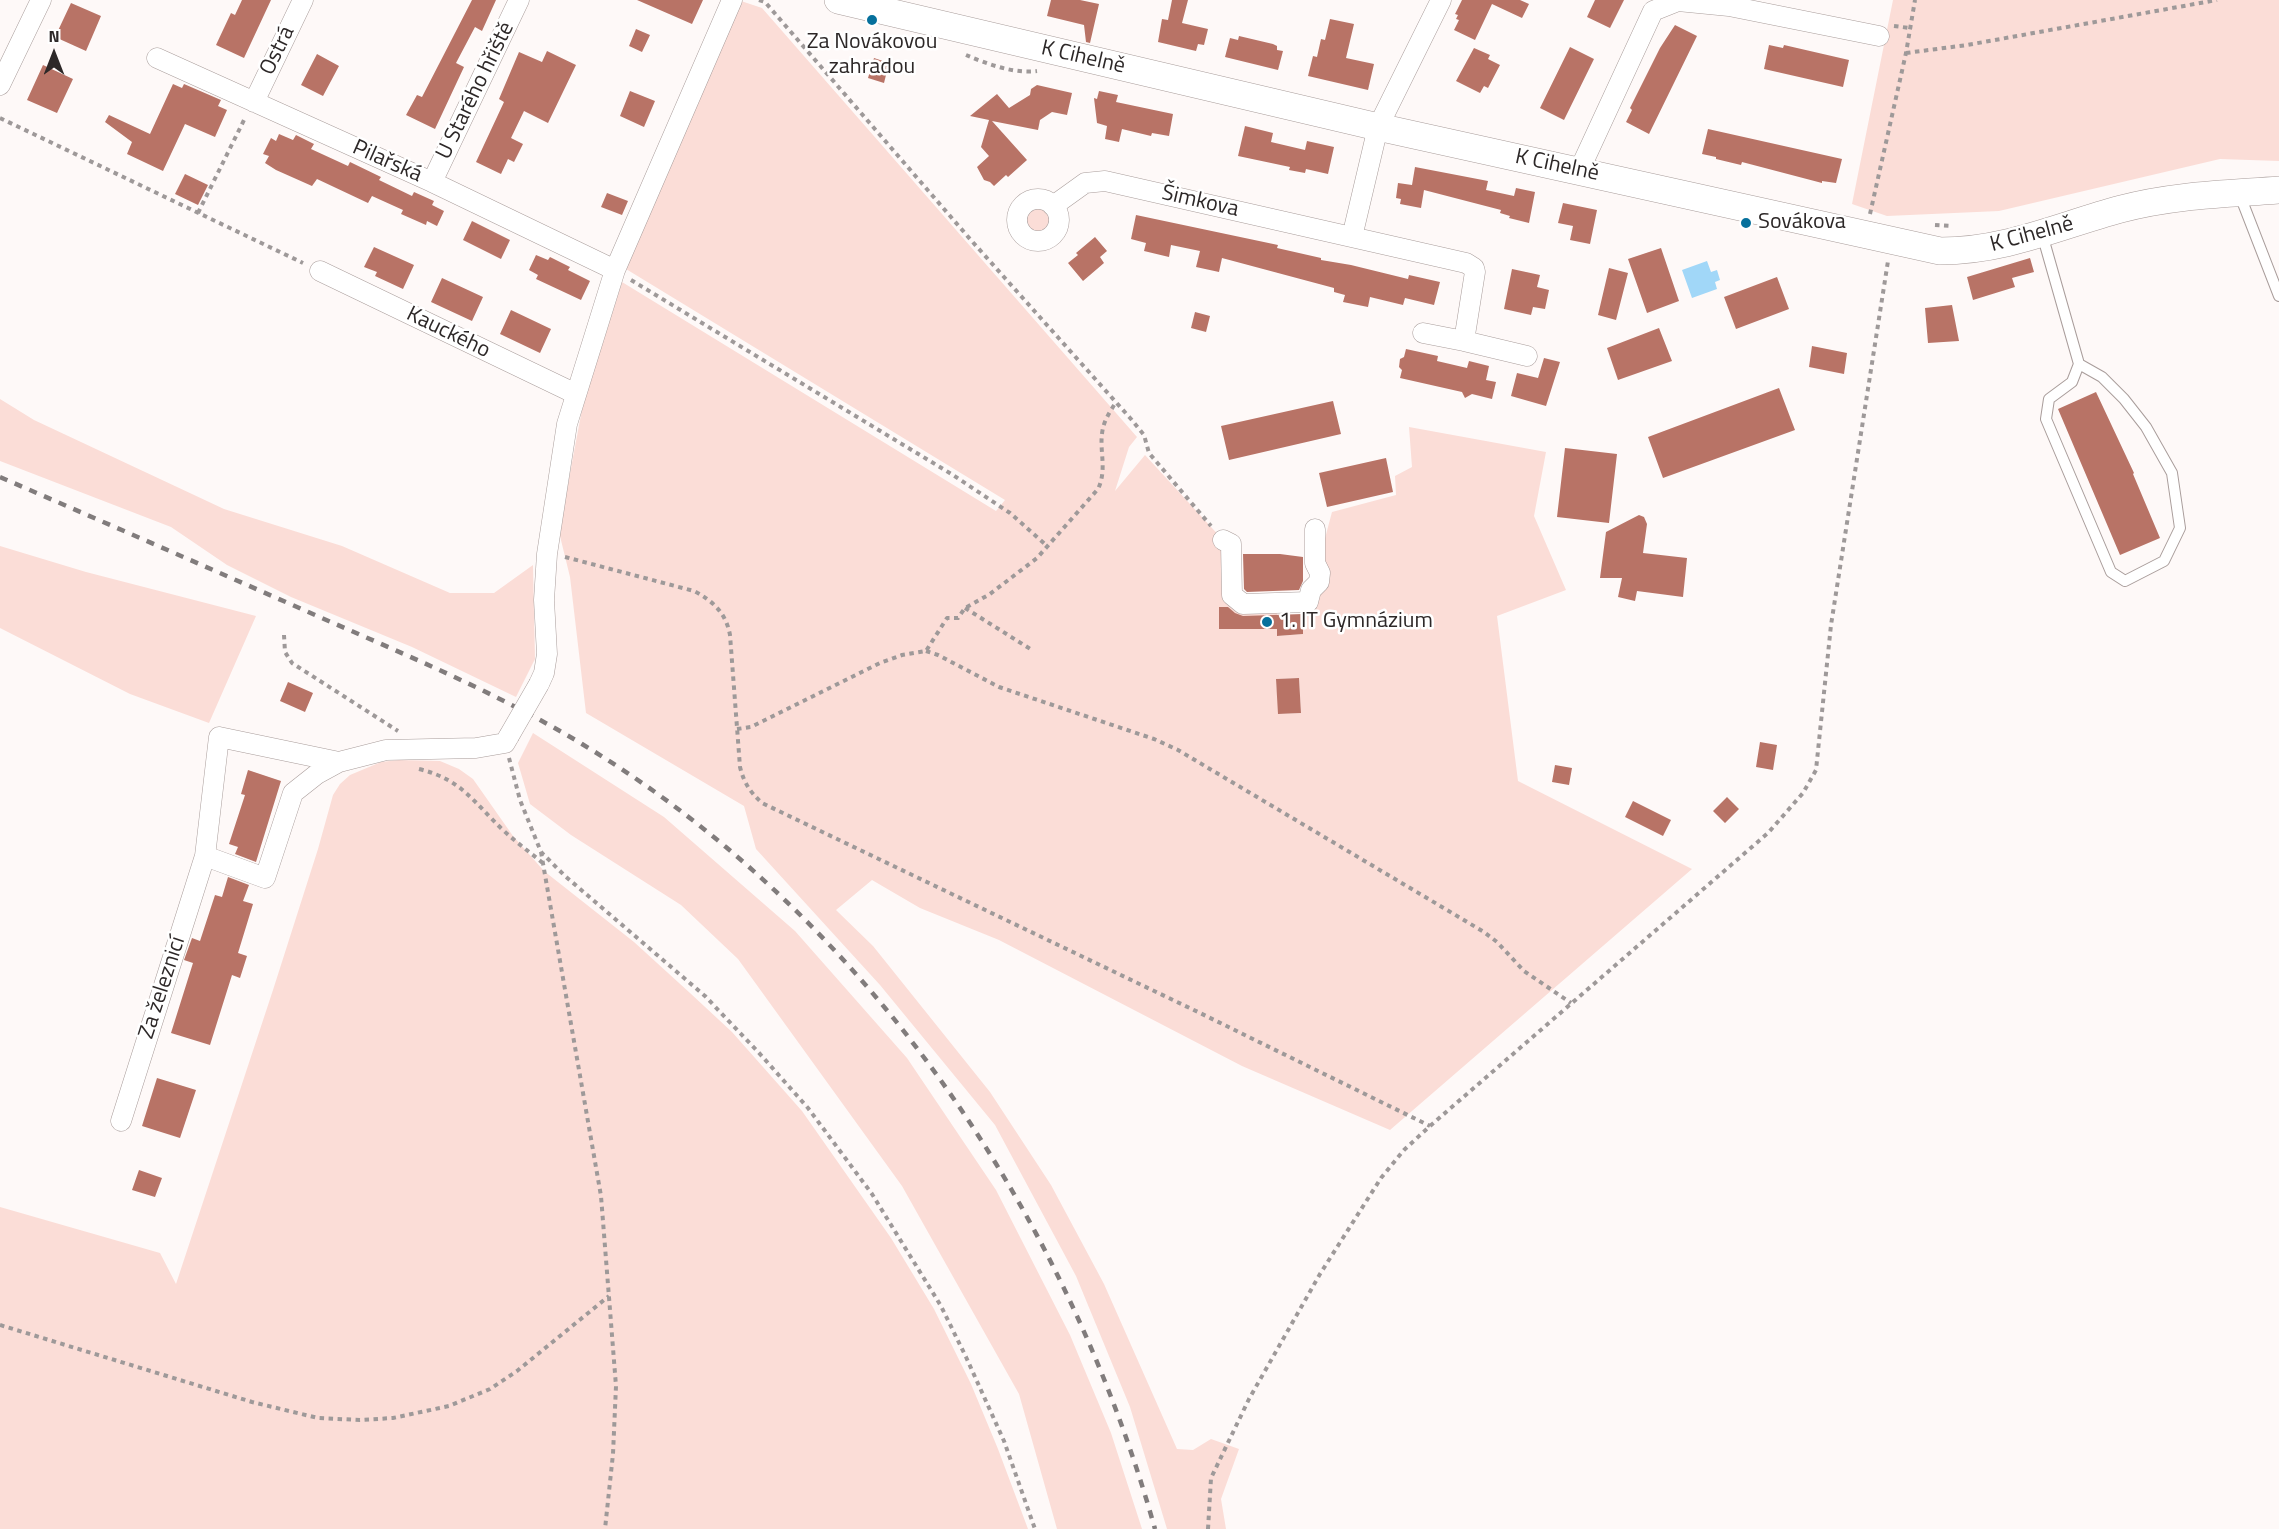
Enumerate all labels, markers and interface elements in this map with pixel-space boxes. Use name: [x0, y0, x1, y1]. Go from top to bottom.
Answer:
marker: Za Novákovou zahradou: [865, 13, 879, 27]
street label: U Starého hřiště: [431, 18, 521, 164]
street label: Ostrá: [255, 22, 301, 80]
north arrow: [24, 24, 84, 84]
text: N: [48, 24, 60, 48]
place label: Za Novákovou zahradou: [807, 30, 937, 82]
street label: K Cihelně: [1039, 36, 1127, 80]
street label: Pilařská: [348, 135, 426, 189]
street label: K Cihelně: [1513, 144, 1601, 188]
street label: Šimkova: [1159, 180, 1241, 224]
place label: Sovákova: [1758, 210, 1846, 236]
street label: K Cihelně: [1987, 211, 2077, 259]
marker: Sovákova: [1739, 216, 1753, 230]
street label: Kauckého: [402, 301, 494, 365]
place label: 1. IT Gymnázium: [1279, 609, 1433, 635]
marker: 1. IT Gymnázium: [1260, 615, 1274, 629]
street label: Za železnicí: [134, 934, 192, 1042]

